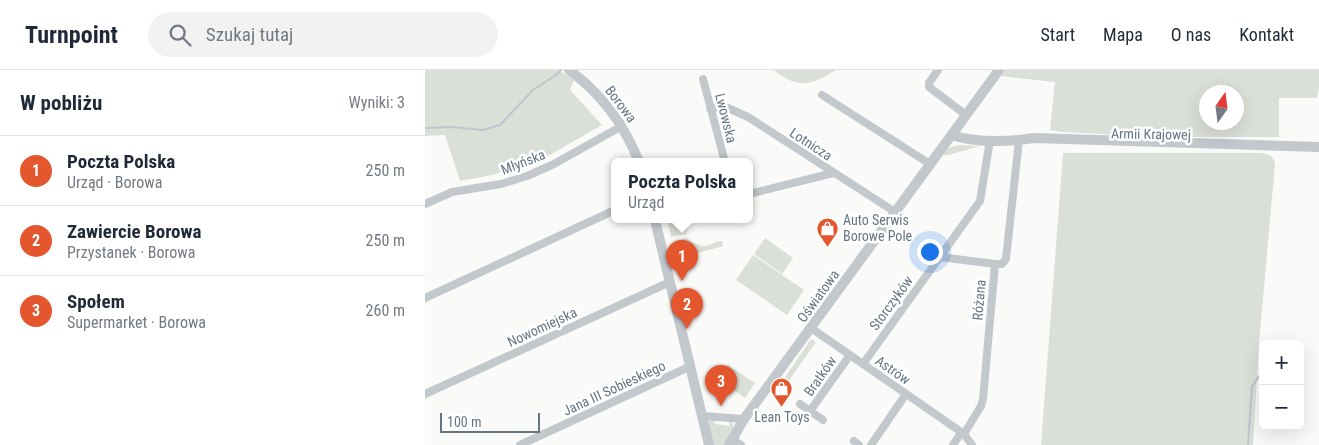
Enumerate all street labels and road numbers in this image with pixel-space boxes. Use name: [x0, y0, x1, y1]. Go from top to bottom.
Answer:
street label: Borowa: [602, 83, 640, 125]
street label: Lwowska: [712, 91, 740, 145]
street label: Lotnicza: [787, 124, 835, 164]
street label: Armii Krajowej: [1111, 125, 1191, 143]
street label: Młyńska: [499, 146, 547, 178]
street label: Oświatowa: [794, 267, 842, 325]
street label: Storczyków: [866, 273, 916, 333]
street label: Różana: [969, 279, 989, 321]
street label: Nowomiejska: [505, 304, 579, 350]
street label: Astrów: [872, 352, 914, 388]
street label: Bratków: [801, 353, 839, 399]
street label: Jana III Sobieskiego: [560, 357, 668, 419]

